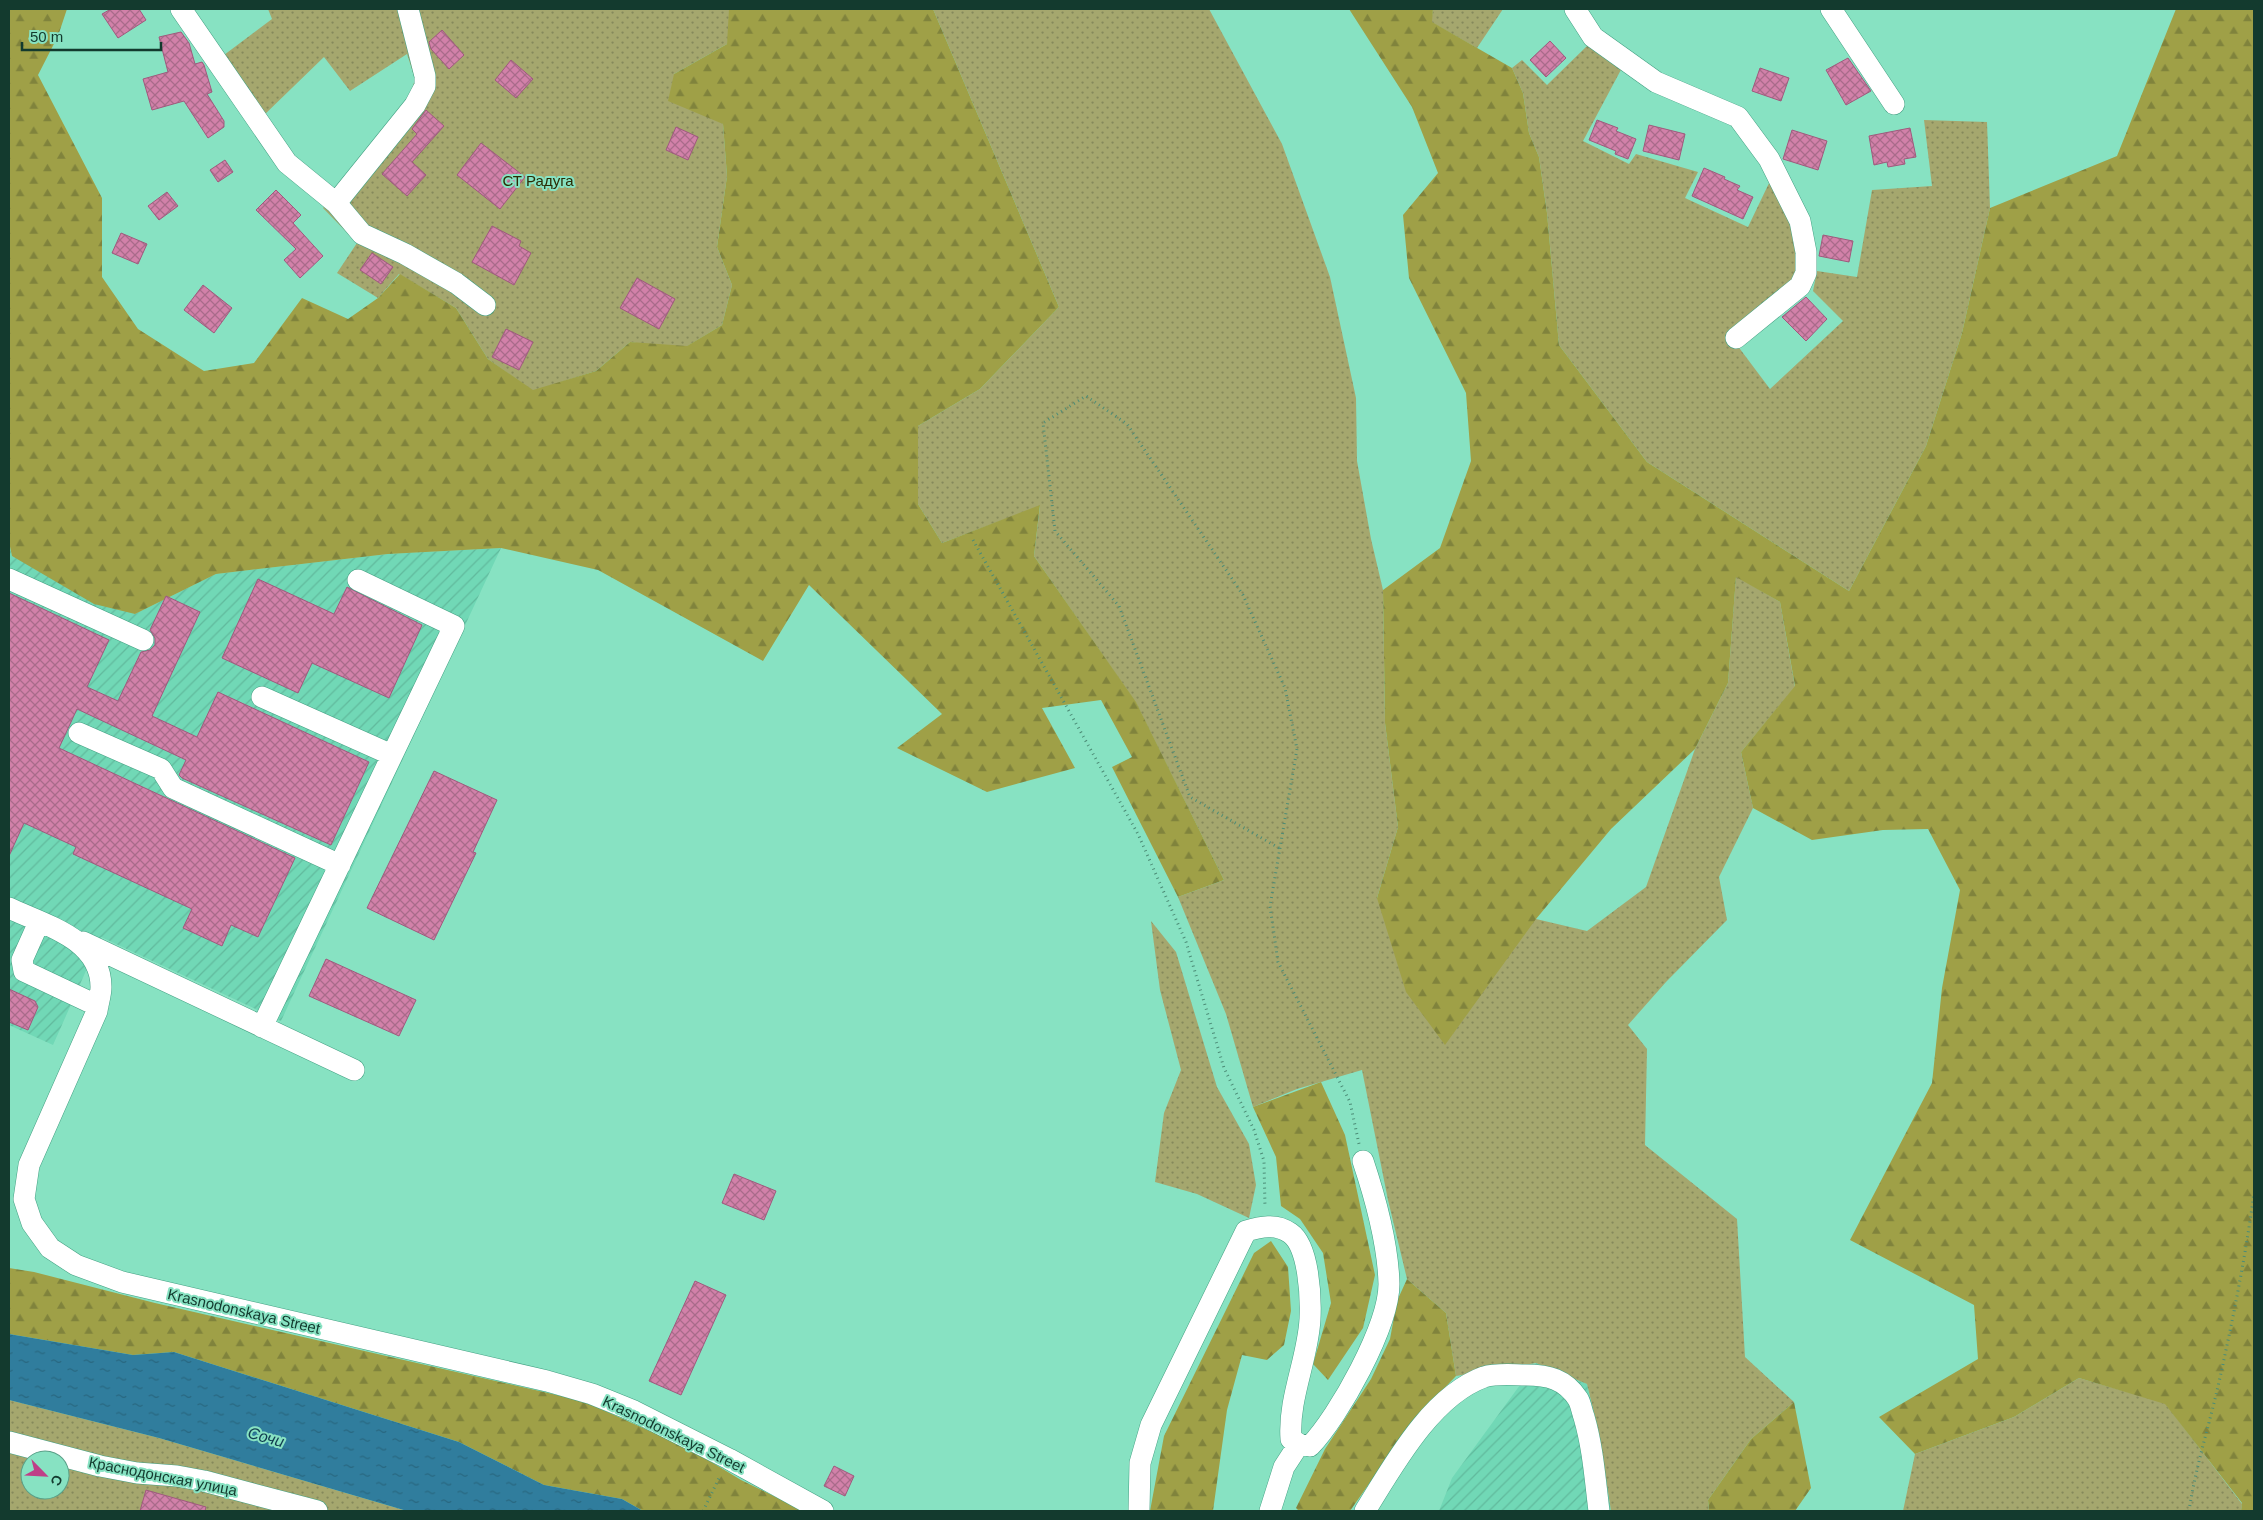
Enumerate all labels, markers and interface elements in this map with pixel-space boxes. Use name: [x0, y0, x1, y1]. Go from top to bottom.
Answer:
scale bar: [22, 20, 161, 52]
text: 50 m: [30, 28, 63, 45]
park label: СТ Радуга: [502, 172, 574, 189]
street label: Krasnodonskaya Street: [166, 1285, 323, 1337]
street label: Krasnodonskaya Street: [600, 1392, 749, 1476]
water label: Сочи: [246, 1424, 286, 1450]
north arrow: [20, 1450, 70, 1500]
street label: Краснодонская улица: [87, 1453, 239, 1499]
text: С: [48, 1472, 66, 1488]

